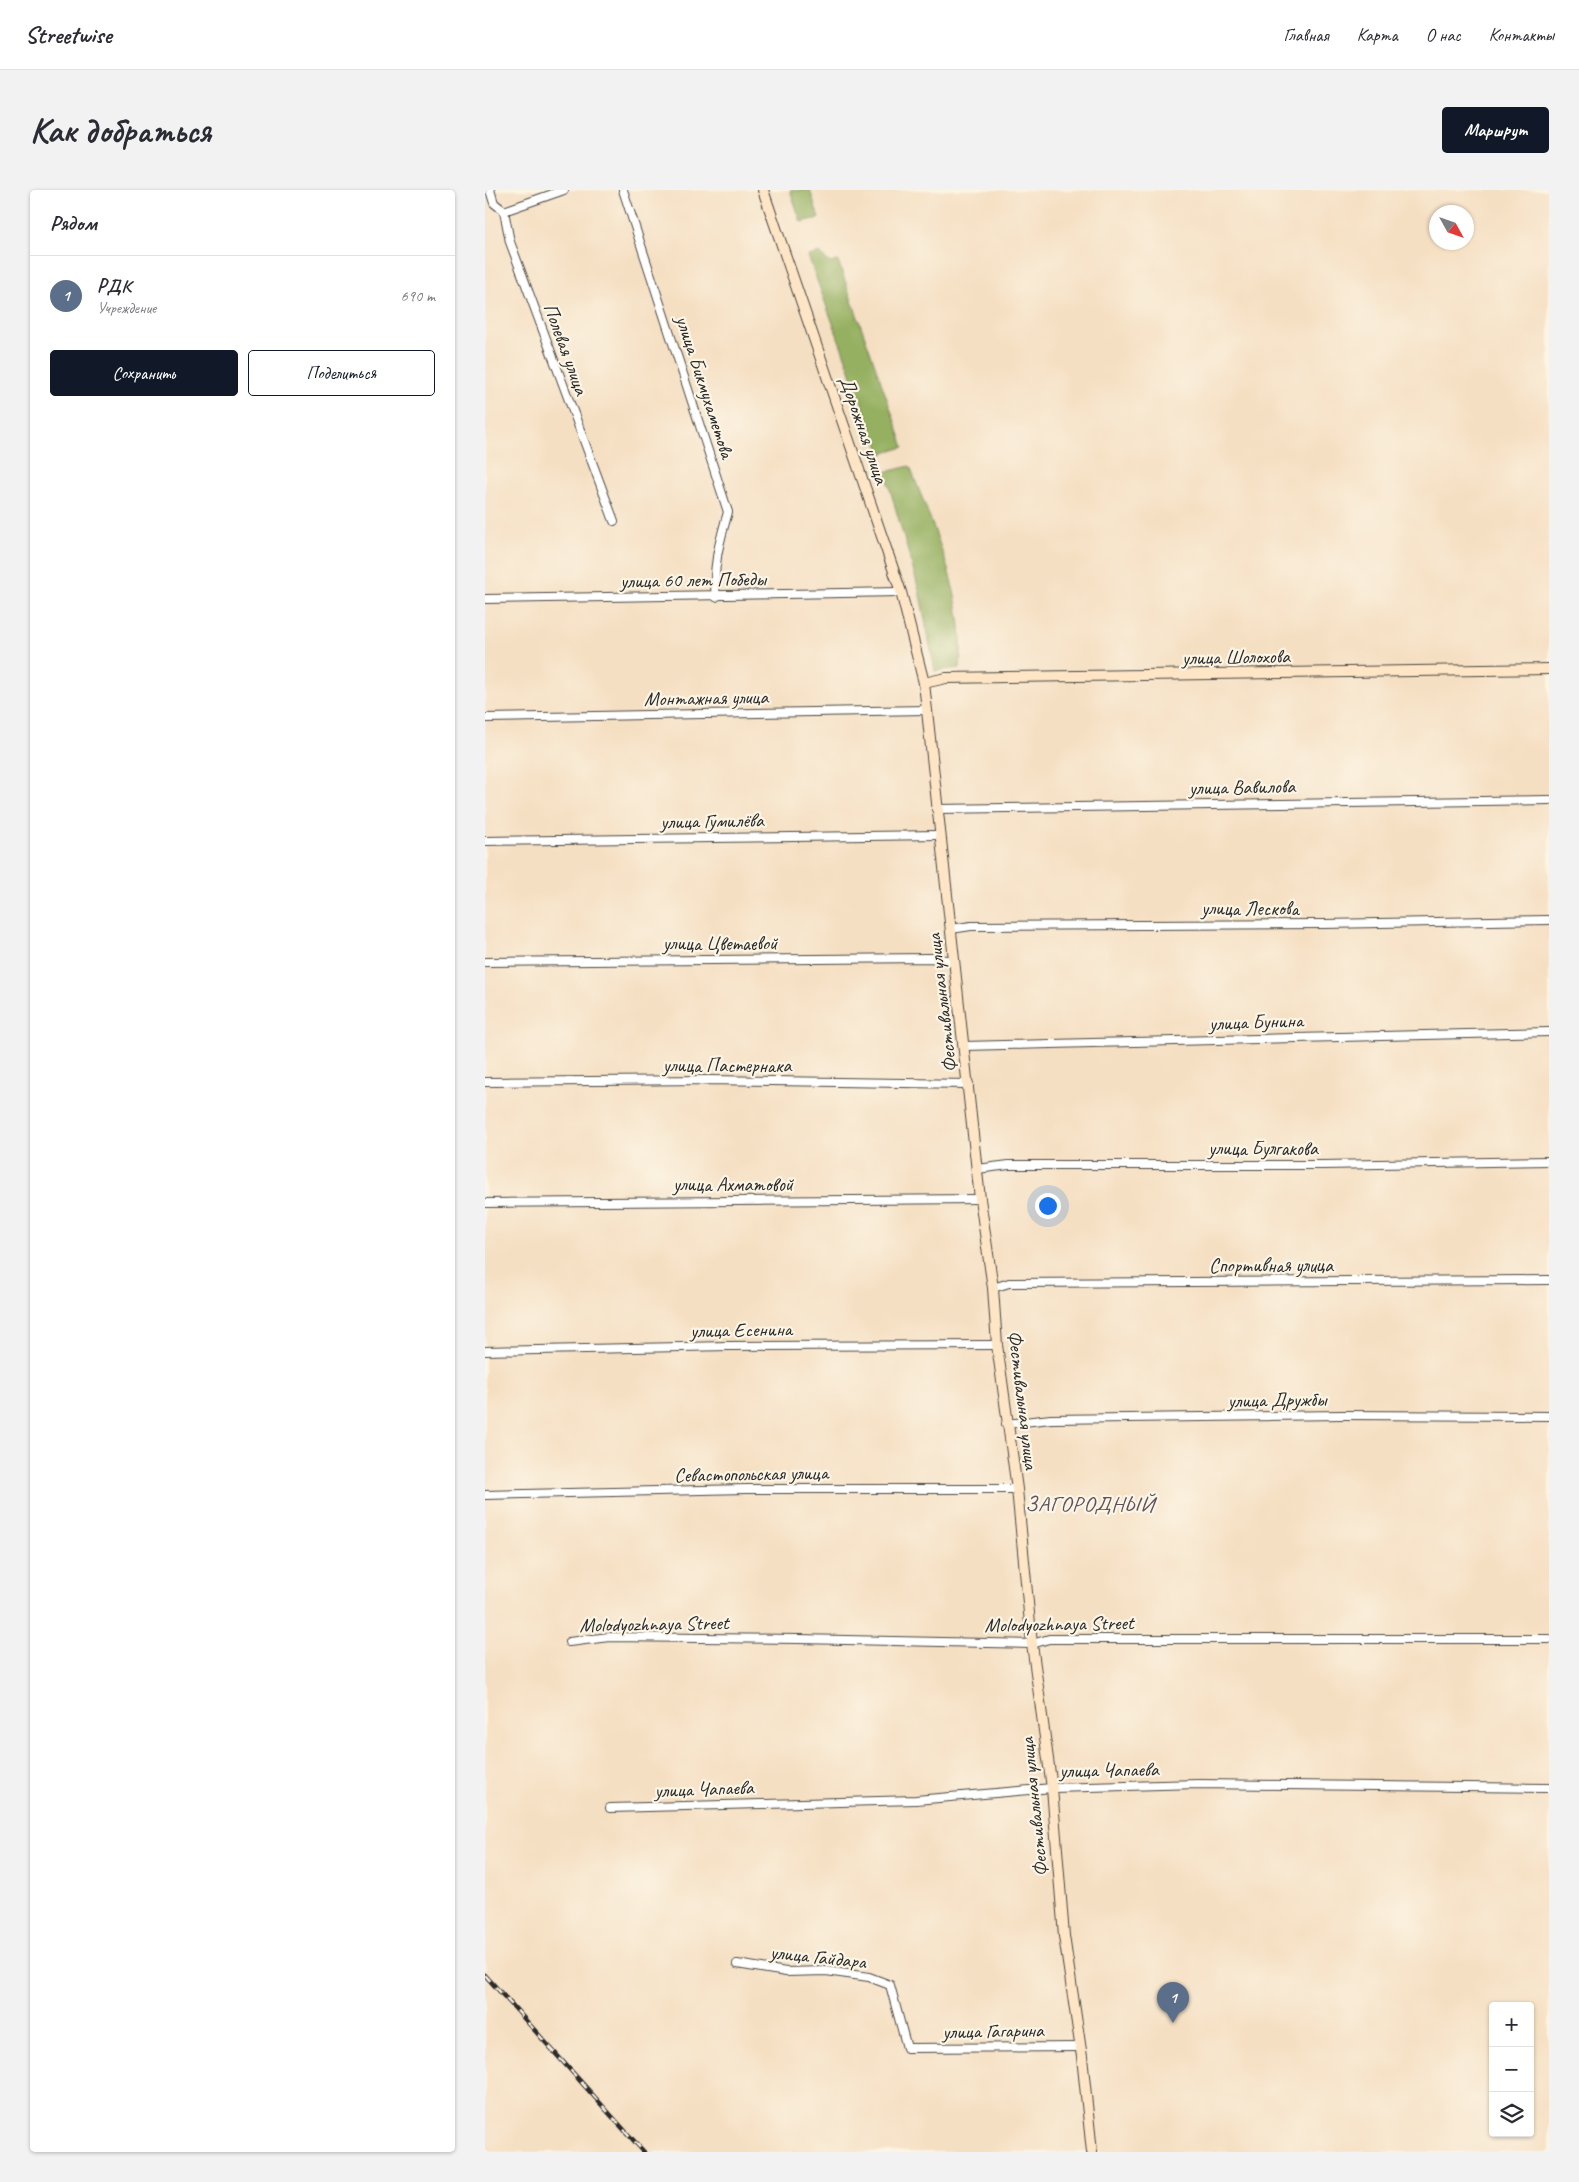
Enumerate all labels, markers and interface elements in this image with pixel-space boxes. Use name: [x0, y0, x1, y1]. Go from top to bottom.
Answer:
text: Streetwise: [25, 20, 111, 50]
text: Главная: [1284, 24, 1329, 46]
text: Карта: [1357, 24, 1398, 46]
text: О нас: [1426, 24, 1461, 46]
text: Контакты: [1489, 24, 1554, 46]
button: Маршрут: [1442, 107, 1549, 153]
text: Как добраться: [30, 108, 211, 153]
north arrow: [1429, 205, 1474, 250]
text: Рядом: [50, 210, 97, 236]
text: РДК: [97, 274, 131, 298]
text: 1: [62, 286, 70, 306]
text: 690 m: [401, 286, 435, 306]
text: Учреждение: [97, 298, 156, 318]
street label: Полевая улица: [538, 300, 595, 399]
street label: улица Бикмухаметова: [670, 312, 740, 463]
button: Сохранить: [50, 350, 238, 396]
button: Поделиться: [248, 350, 435, 396]
street label: Дорожная улица: [834, 373, 895, 488]
street label: улица 60 лет Победы: [619, 566, 768, 594]
street label: улица Шолохова: [1181, 644, 1291, 670]
street label: Монтажная улица: [644, 684, 770, 712]
street label: улица Вавилова: [1188, 774, 1297, 800]
street label: улица Гумилёва: [659, 808, 765, 834]
street label: улица Лескова: [1200, 896, 1300, 921]
street label: Фестивальная улица: [921, 930, 963, 1074]
street label: улица Цветаевой: [662, 931, 779, 956]
street label: улица Бунина: [1208, 1008, 1305, 1036]
street label: улица Пастернака: [662, 1053, 792, 1078]
street label: улица Булгакова: [1207, 1136, 1319, 1161]
street label: улица Ахматовой: [672, 1172, 795, 1197]
your location: [1035, 1193, 1061, 1219]
street label: Спортивная улица: [1209, 1253, 1334, 1278]
street label: улица Есенина: [689, 1317, 794, 1343]
street label: Фестивальная улица: [1002, 1329, 1044, 1473]
street label: улица Дружбы: [1226, 1387, 1328, 1413]
street label: Севастопольская улица: [674, 1460, 830, 1488]
district label: ЗАГОРОДНЫЙ: [1025, 1490, 1158, 1518]
street label: Molodyozhnaya Street: [579, 1610, 731, 1638]
street label: Molodyozhnaya Street: [984, 1610, 1136, 1638]
street label: Фестивальная улица: [1014, 1734, 1054, 1878]
street label: улица Чапаева: [1058, 1757, 1160, 1783]
street label: улица Чапаева: [653, 1775, 755, 1803]
street label: улица Гайдара: [768, 1939, 869, 1975]
pin: 1: [1157, 1982, 1189, 2023]
map controls: [1489, 2002, 1534, 2137]
button: +: [1489, 2002, 1534, 2047]
street label: улица Гагарина: [941, 2018, 1045, 2044]
button: −: [1489, 2047, 1534, 2092]
button: layers: [1489, 2092, 1534, 2137]

